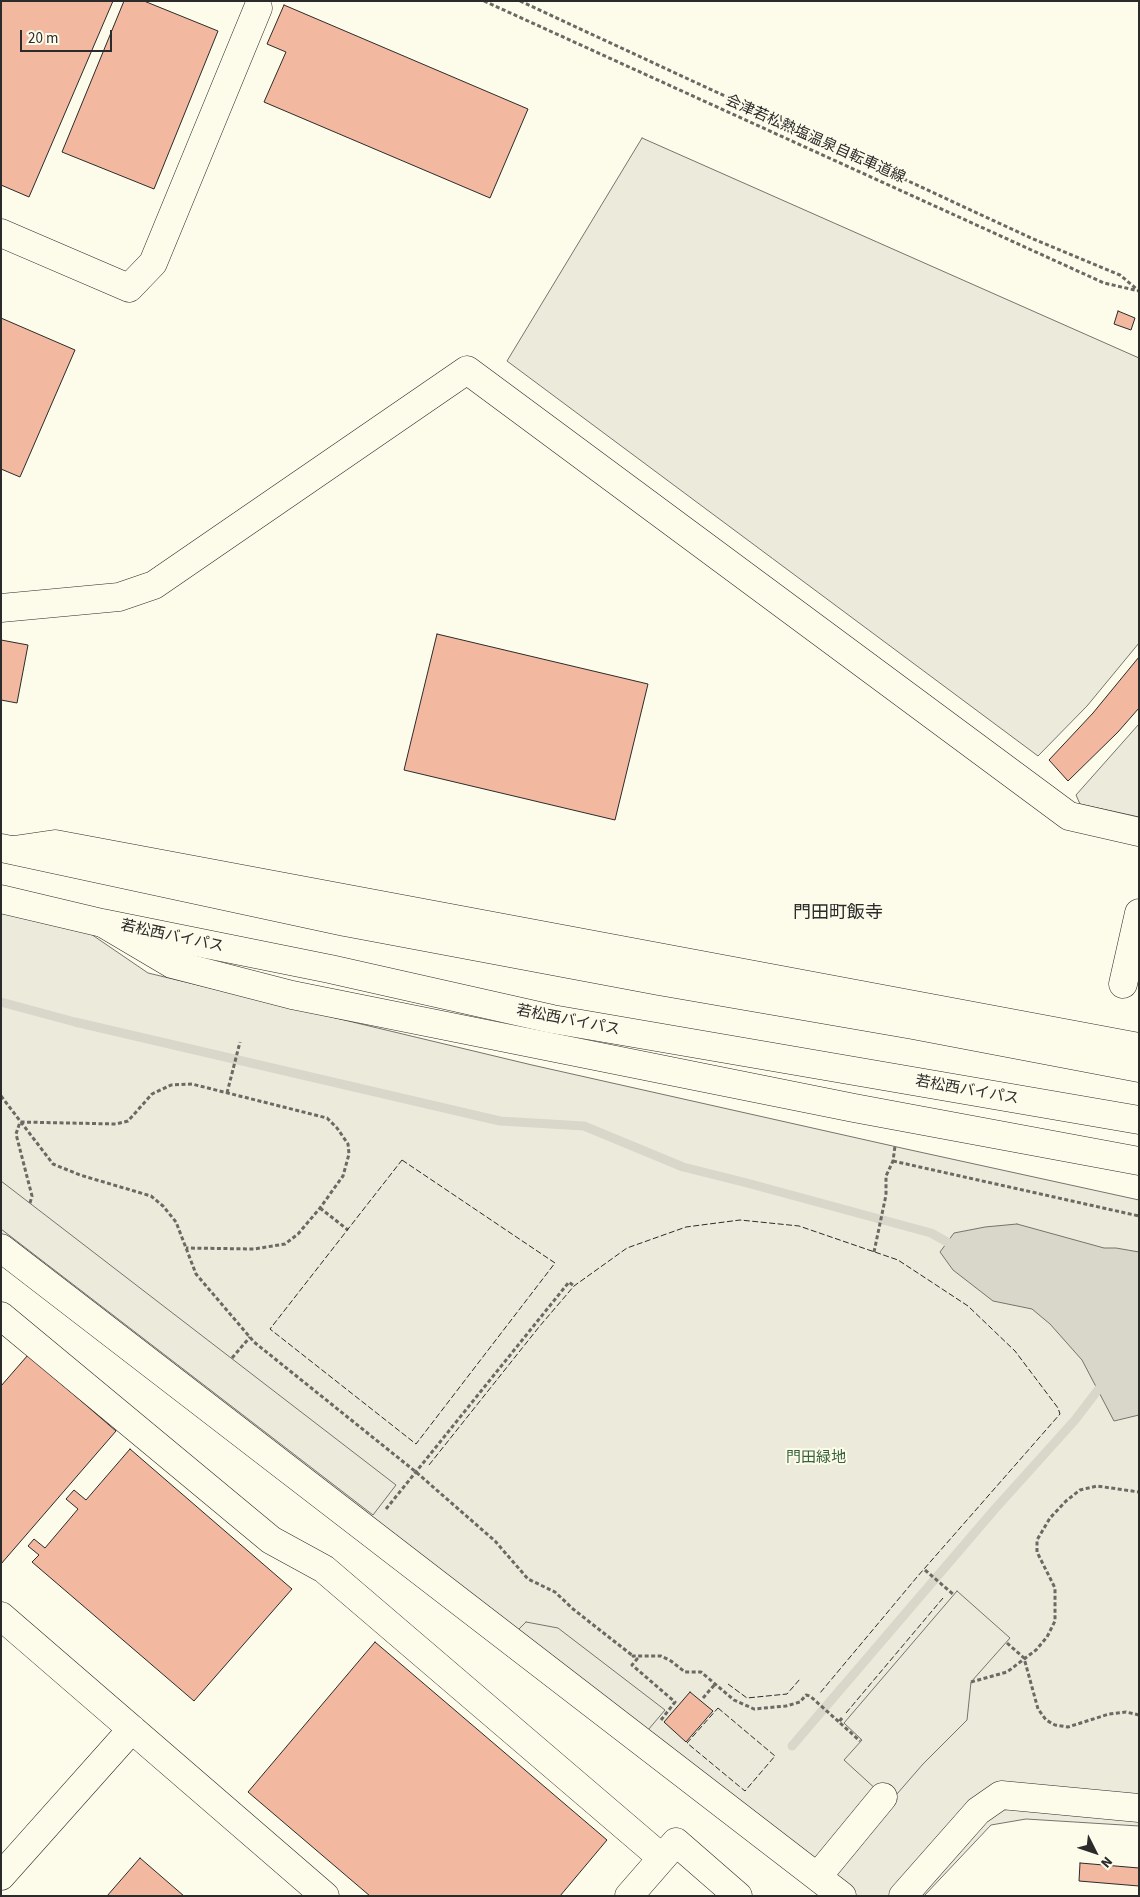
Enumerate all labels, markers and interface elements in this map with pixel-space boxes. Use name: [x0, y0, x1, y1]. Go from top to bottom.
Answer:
scale bar: [22, 20, 115, 52]
text: 20 m: [28, 28, 58, 49]
street label: 会津若松熱塩温泉自転車道線: [722, 92, 908, 188]
district label: 門田町飯寺: [793, 903, 883, 925]
street label: 若松西バイパス: [119, 917, 225, 957]
street label: 若松西バイパス: [515, 1002, 621, 1040]
street label: 若松西バイパス: [914, 1073, 1020, 1109]
park label: 門田緑地: [786, 1450, 846, 1468]
north arrow: [1070, 1827, 1120, 1877]
text: N: [1096, 1852, 1117, 1872]

